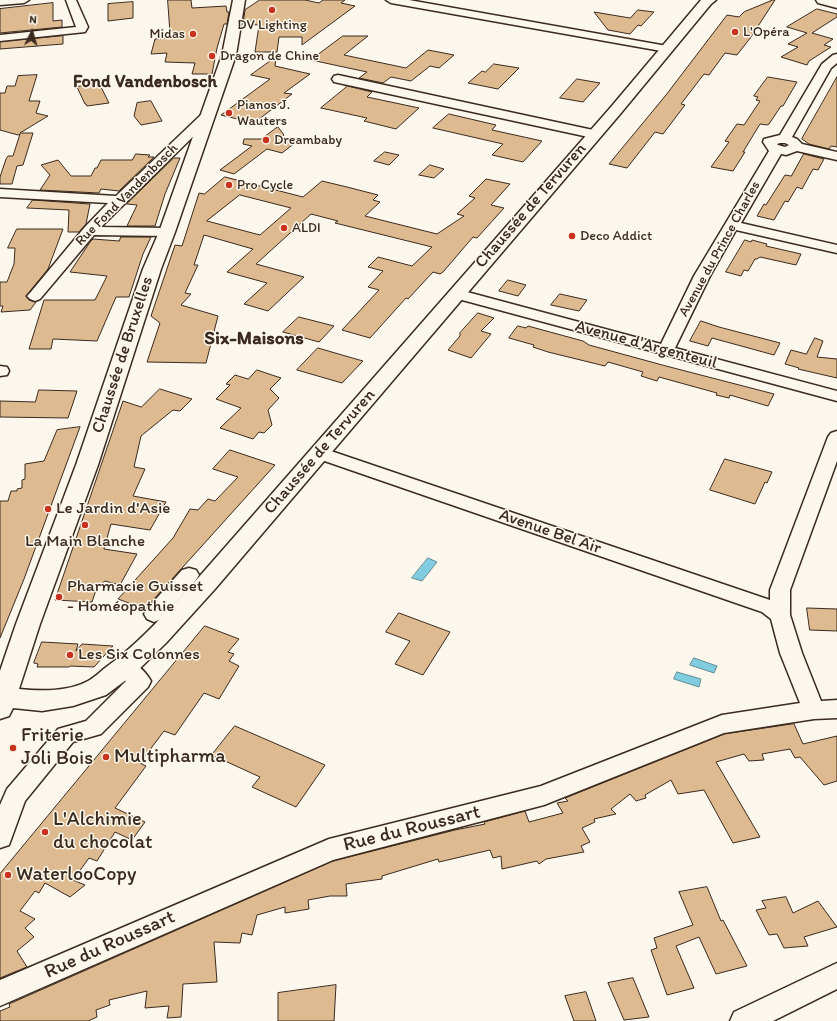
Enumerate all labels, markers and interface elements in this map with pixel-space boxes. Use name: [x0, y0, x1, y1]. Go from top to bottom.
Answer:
marker: DV Lighting: [267, 5, 277, 15]
north arrow: [12, 12, 52, 52]
text: N: [29, 13, 37, 26]
place label: DV Lighting: [237, 17, 307, 33]
place label: L'Opéra: [743, 24, 789, 40]
place label: Midas: [150, 26, 185, 42]
marker: L'Opéra: [730, 27, 740, 37]
marker: Midas: [188, 29, 198, 39]
place label: Dragon de Chine: [220, 48, 319, 64]
marker: Dragon de Chine: [207, 51, 217, 61]
district label: Fond Vandenbosch: [73, 71, 217, 93]
place label: Pianos J. Wauters: [237, 97, 290, 130]
marker: Pianos J. Wauters: [224, 108, 234, 118]
place label: Dreambaby: [274, 132, 342, 148]
marker: Dreambaby: [261, 135, 271, 145]
street label: Chaussée de Tervuren: [471, 139, 591, 273]
street label: Rue Fond Vandenbosch: [72, 140, 182, 250]
place label: Pro Cycle: [237, 177, 293, 193]
street label: Avenue du Prince Charles: [676, 178, 764, 320]
marker: Pro Cycle: [224, 180, 234, 190]
place label: ALDI: [292, 220, 321, 236]
marker: ALDI: [279, 223, 289, 233]
place label: Deco Addict: [580, 228, 652, 244]
marker: Deco Addict: [567, 231, 577, 241]
street label: Chaussée de Bruxelles: [88, 274, 158, 436]
street label: Avenue d'Argenteuil: [573, 316, 719, 374]
district label: Six-Maisons: [204, 328, 304, 350]
street label: Chaussée de Tervuren: [260, 385, 380, 519]
place label: Le Jardin d'Asie: [56, 499, 170, 519]
marker: Le Jardin d'Asie: [43, 504, 53, 514]
street label: Avenue Bel Air: [496, 505, 604, 559]
marker: La Main Blanche: [80, 520, 90, 530]
place label: La Main Blanche: [25, 532, 145, 552]
place label: Pharmacie Guisset - Homéopathie: [67, 577, 203, 617]
marker: Pharmacie Guisset - Homéopathie: [54, 592, 64, 602]
place label: Les Six Colonnes: [78, 645, 200, 665]
marker: Les Six Colonnes: [65, 650, 75, 660]
place label: Friterie Joli Bois: [21, 724, 93, 771]
marker: Friterie Joli Bois: [8, 743, 18, 753]
place label: Multipharma: [114, 745, 226, 769]
marker: Multipharma: [101, 752, 111, 762]
street label: Rue du Roussart: [341, 800, 483, 858]
place label: L'Alchimie du chocolat: [53, 808, 152, 855]
marker: L'Alchimie du chocolat: [40, 827, 50, 837]
place label: WaterlooCopy: [16, 863, 136, 887]
marker: WaterlooCopy: [3, 870, 13, 880]
street label: Rue du Roussart: [41, 905, 179, 985]

